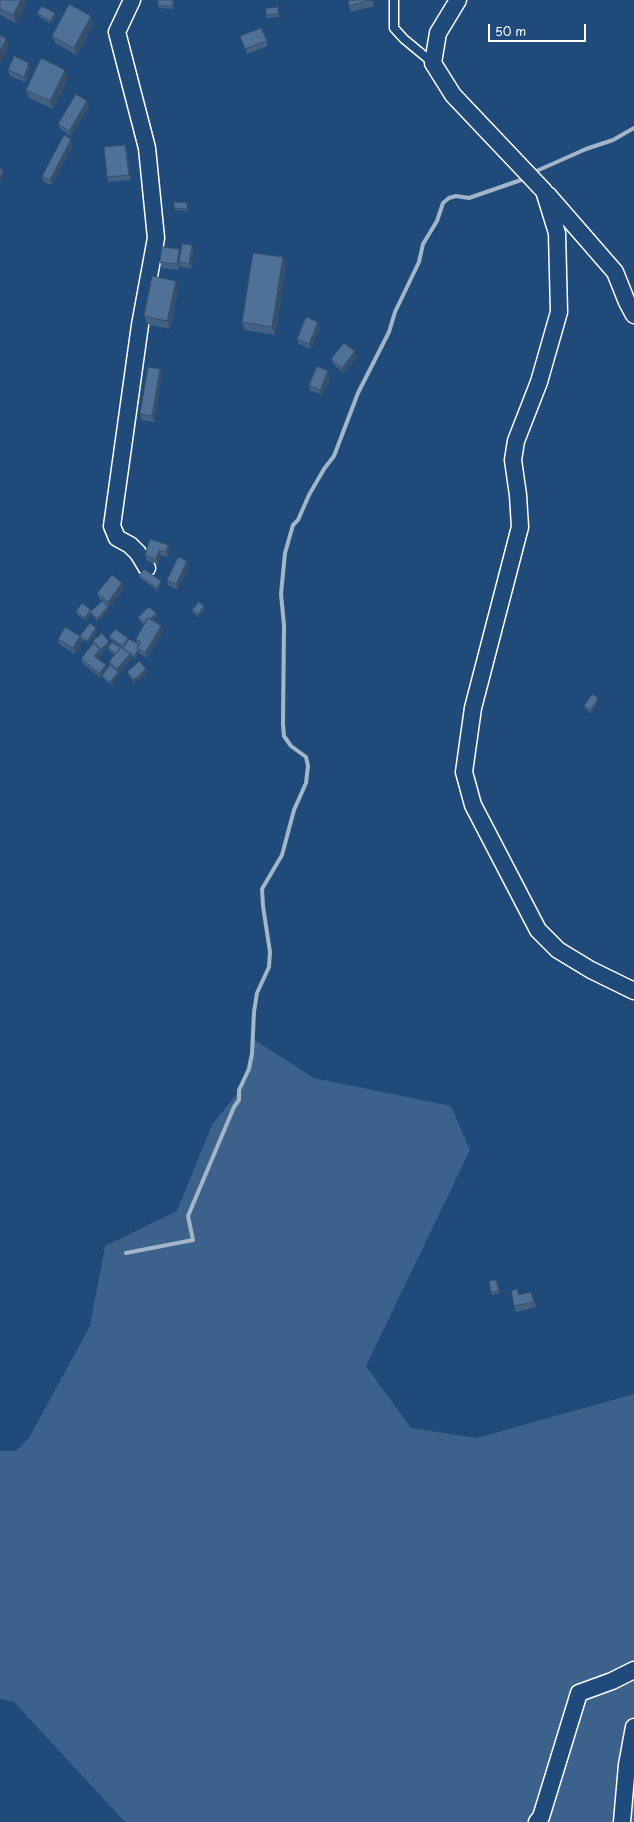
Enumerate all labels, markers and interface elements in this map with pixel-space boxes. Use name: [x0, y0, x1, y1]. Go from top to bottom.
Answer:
scale bar: [490, 16, 588, 42]
text: 50 m: [495, 22, 526, 40]

